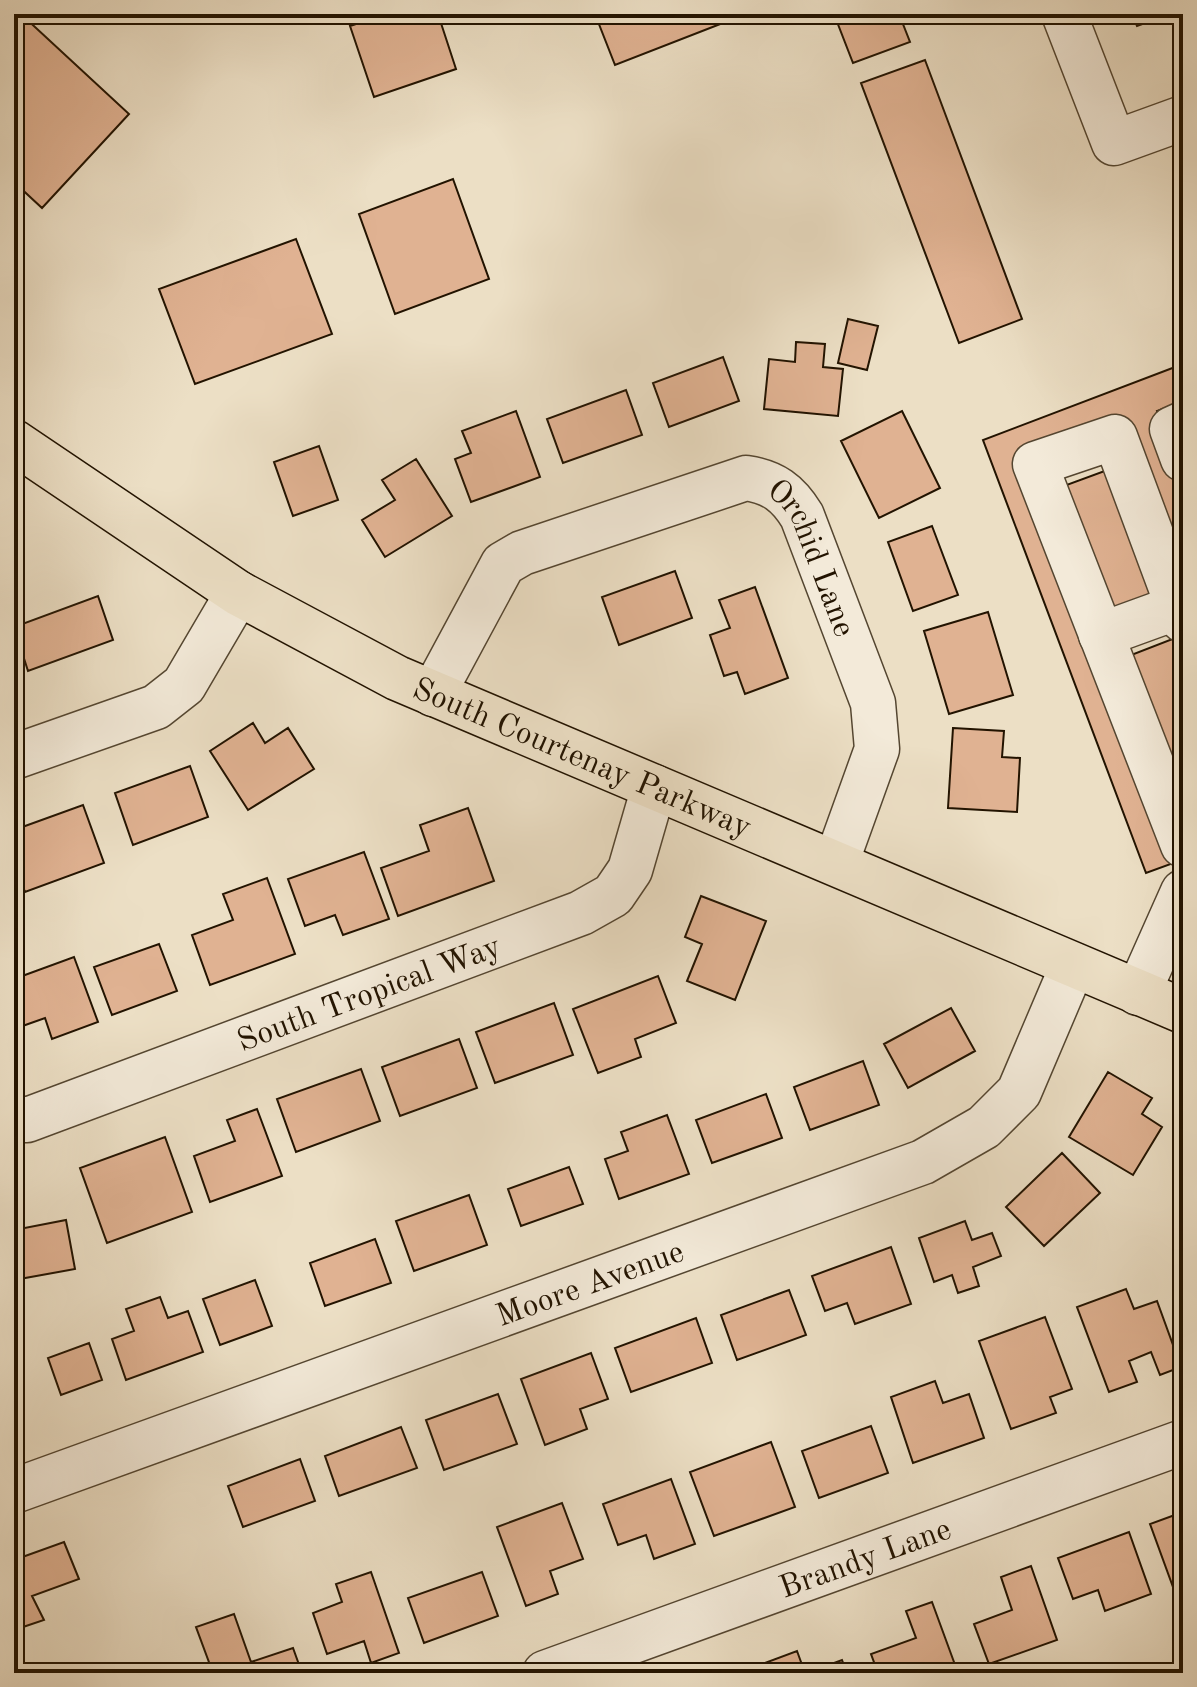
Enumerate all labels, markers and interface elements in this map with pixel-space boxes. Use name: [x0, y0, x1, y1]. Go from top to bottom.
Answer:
street label: Orchid Lane: [761, 474, 859, 642]
street label: South Courtenay Parkway: [407, 674, 755, 845]
street label: South Tropical Way: [233, 931, 506, 1059]
street label: Moore Avenue: [492, 1237, 689, 1334]
street label: Brandy Lane: [776, 1514, 956, 1606]

